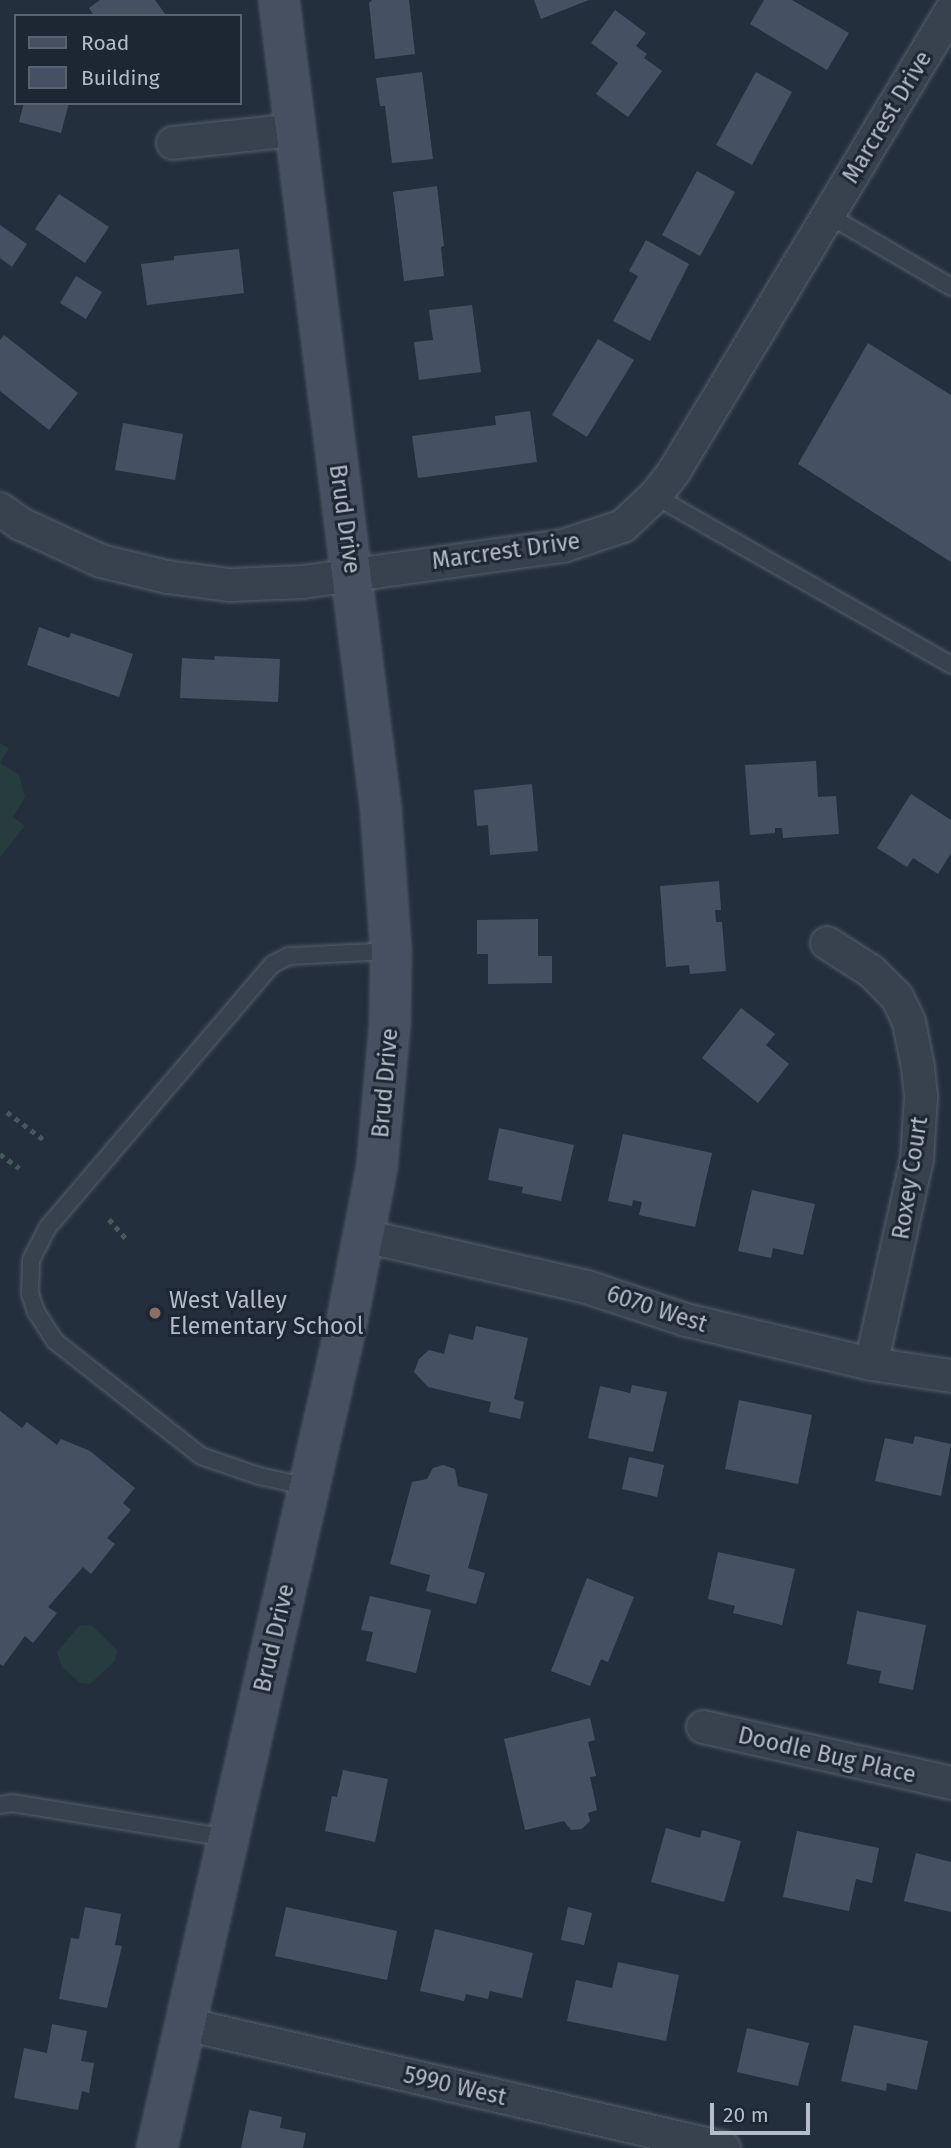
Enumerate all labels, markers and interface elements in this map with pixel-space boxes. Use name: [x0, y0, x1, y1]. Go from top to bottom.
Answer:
legend: [14, 14, 242, 105]
text: Road: [81, 30, 129, 56]
street label: Marcrest Drive: [837, 46, 937, 188]
text: Building: [81, 65, 160, 91]
street label: Brud Drive: [324, 463, 366, 575]
street label: Marcrest Drive: [430, 527, 582, 575]
street label: Brud Drive: [366, 1027, 404, 1139]
street label: Roxey Court: [887, 1115, 933, 1241]
street label: 6070 West: [603, 1280, 711, 1338]
place label: West Valley Elementary School: [169, 1286, 364, 1340]
marker: West Valley Elementary School: [147, 1305, 163, 1321]
street label: Brud Drive: [248, 1581, 300, 1695]
street label: Doodle Bug Place: [735, 1721, 919, 1789]
street label: 5990 West: [401, 2061, 509, 2111]
scale bar: [713, 2088, 813, 2132]
text: 20 m: [723, 2102, 769, 2128]

